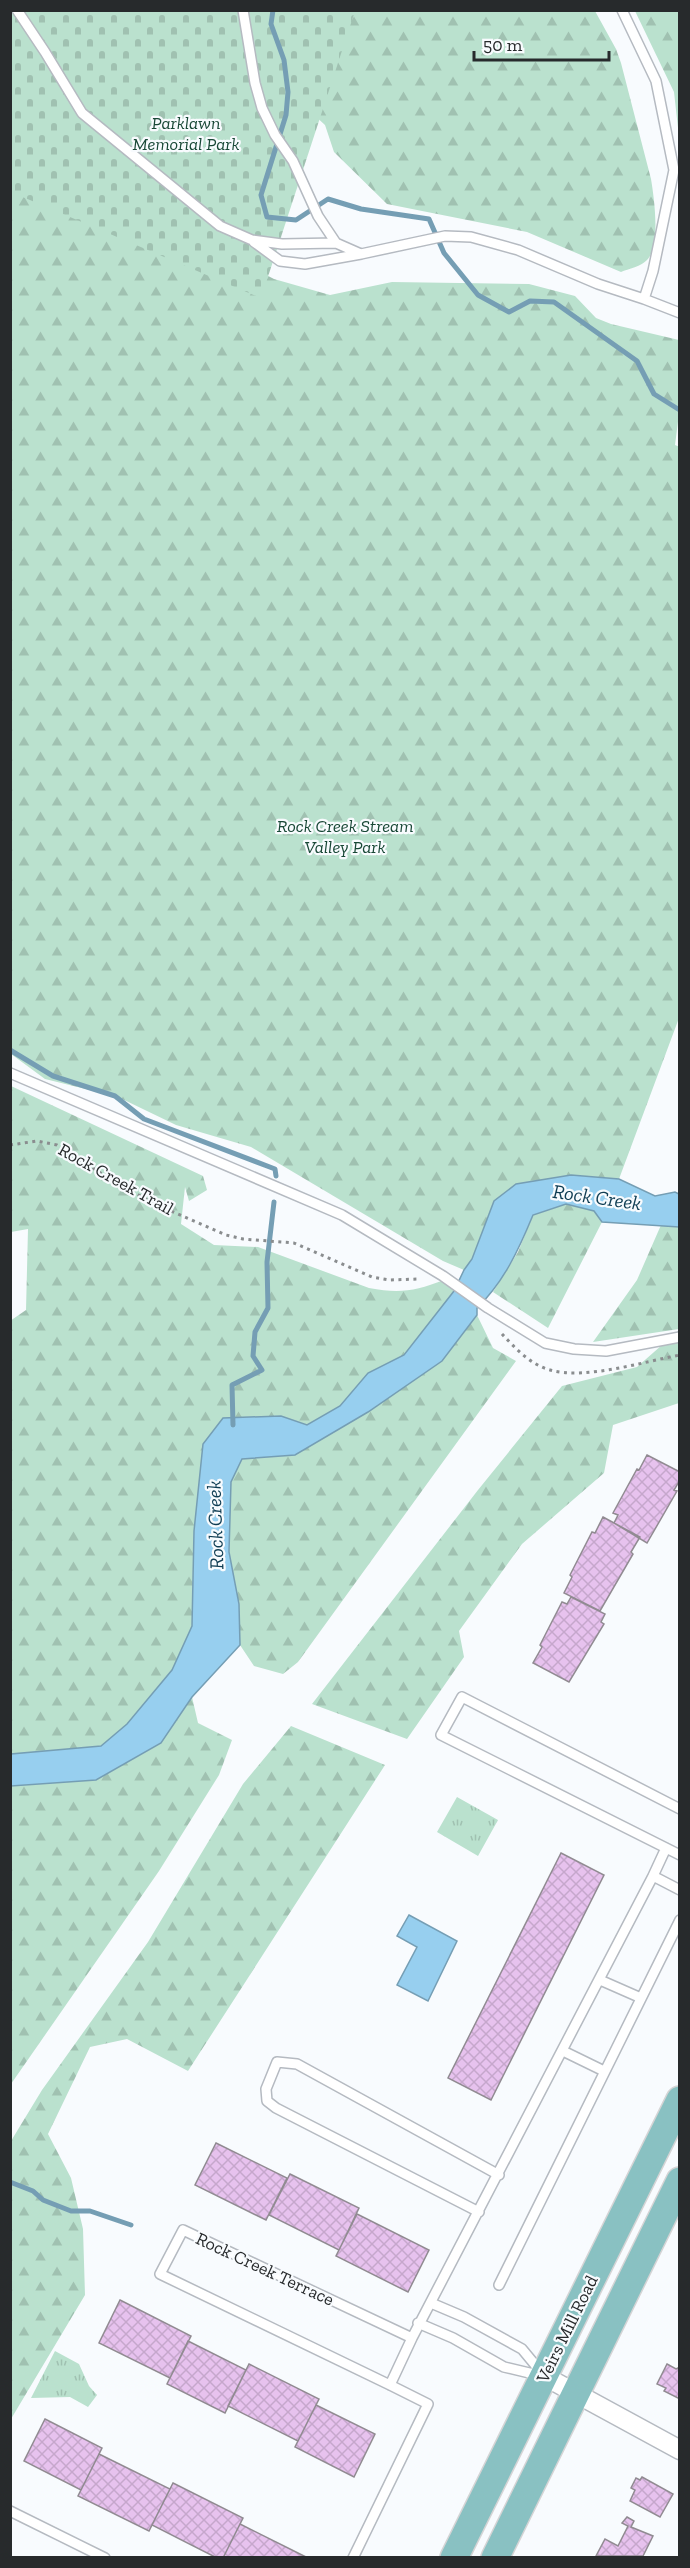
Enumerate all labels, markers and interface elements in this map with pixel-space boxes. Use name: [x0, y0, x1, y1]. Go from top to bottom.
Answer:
scale bar: [474, 24, 609, 62]
text: 50 m: [483, 34, 523, 56]
park label: Parklawn Memorial Park: [133, 112, 239, 155]
park label: Rock Creek Stream Valley Park: [277, 815, 413, 858]
street label: Rock Creek Trail: [55, 1138, 178, 1220]
water label: Rock Creek: [551, 1179, 643, 1215]
water label: Rock Creek: [201, 1480, 229, 1570]
street label: Rock Creek Terrace: [192, 2227, 338, 2311]
street label: Veirs Mill Road: [531, 2272, 603, 2387]

